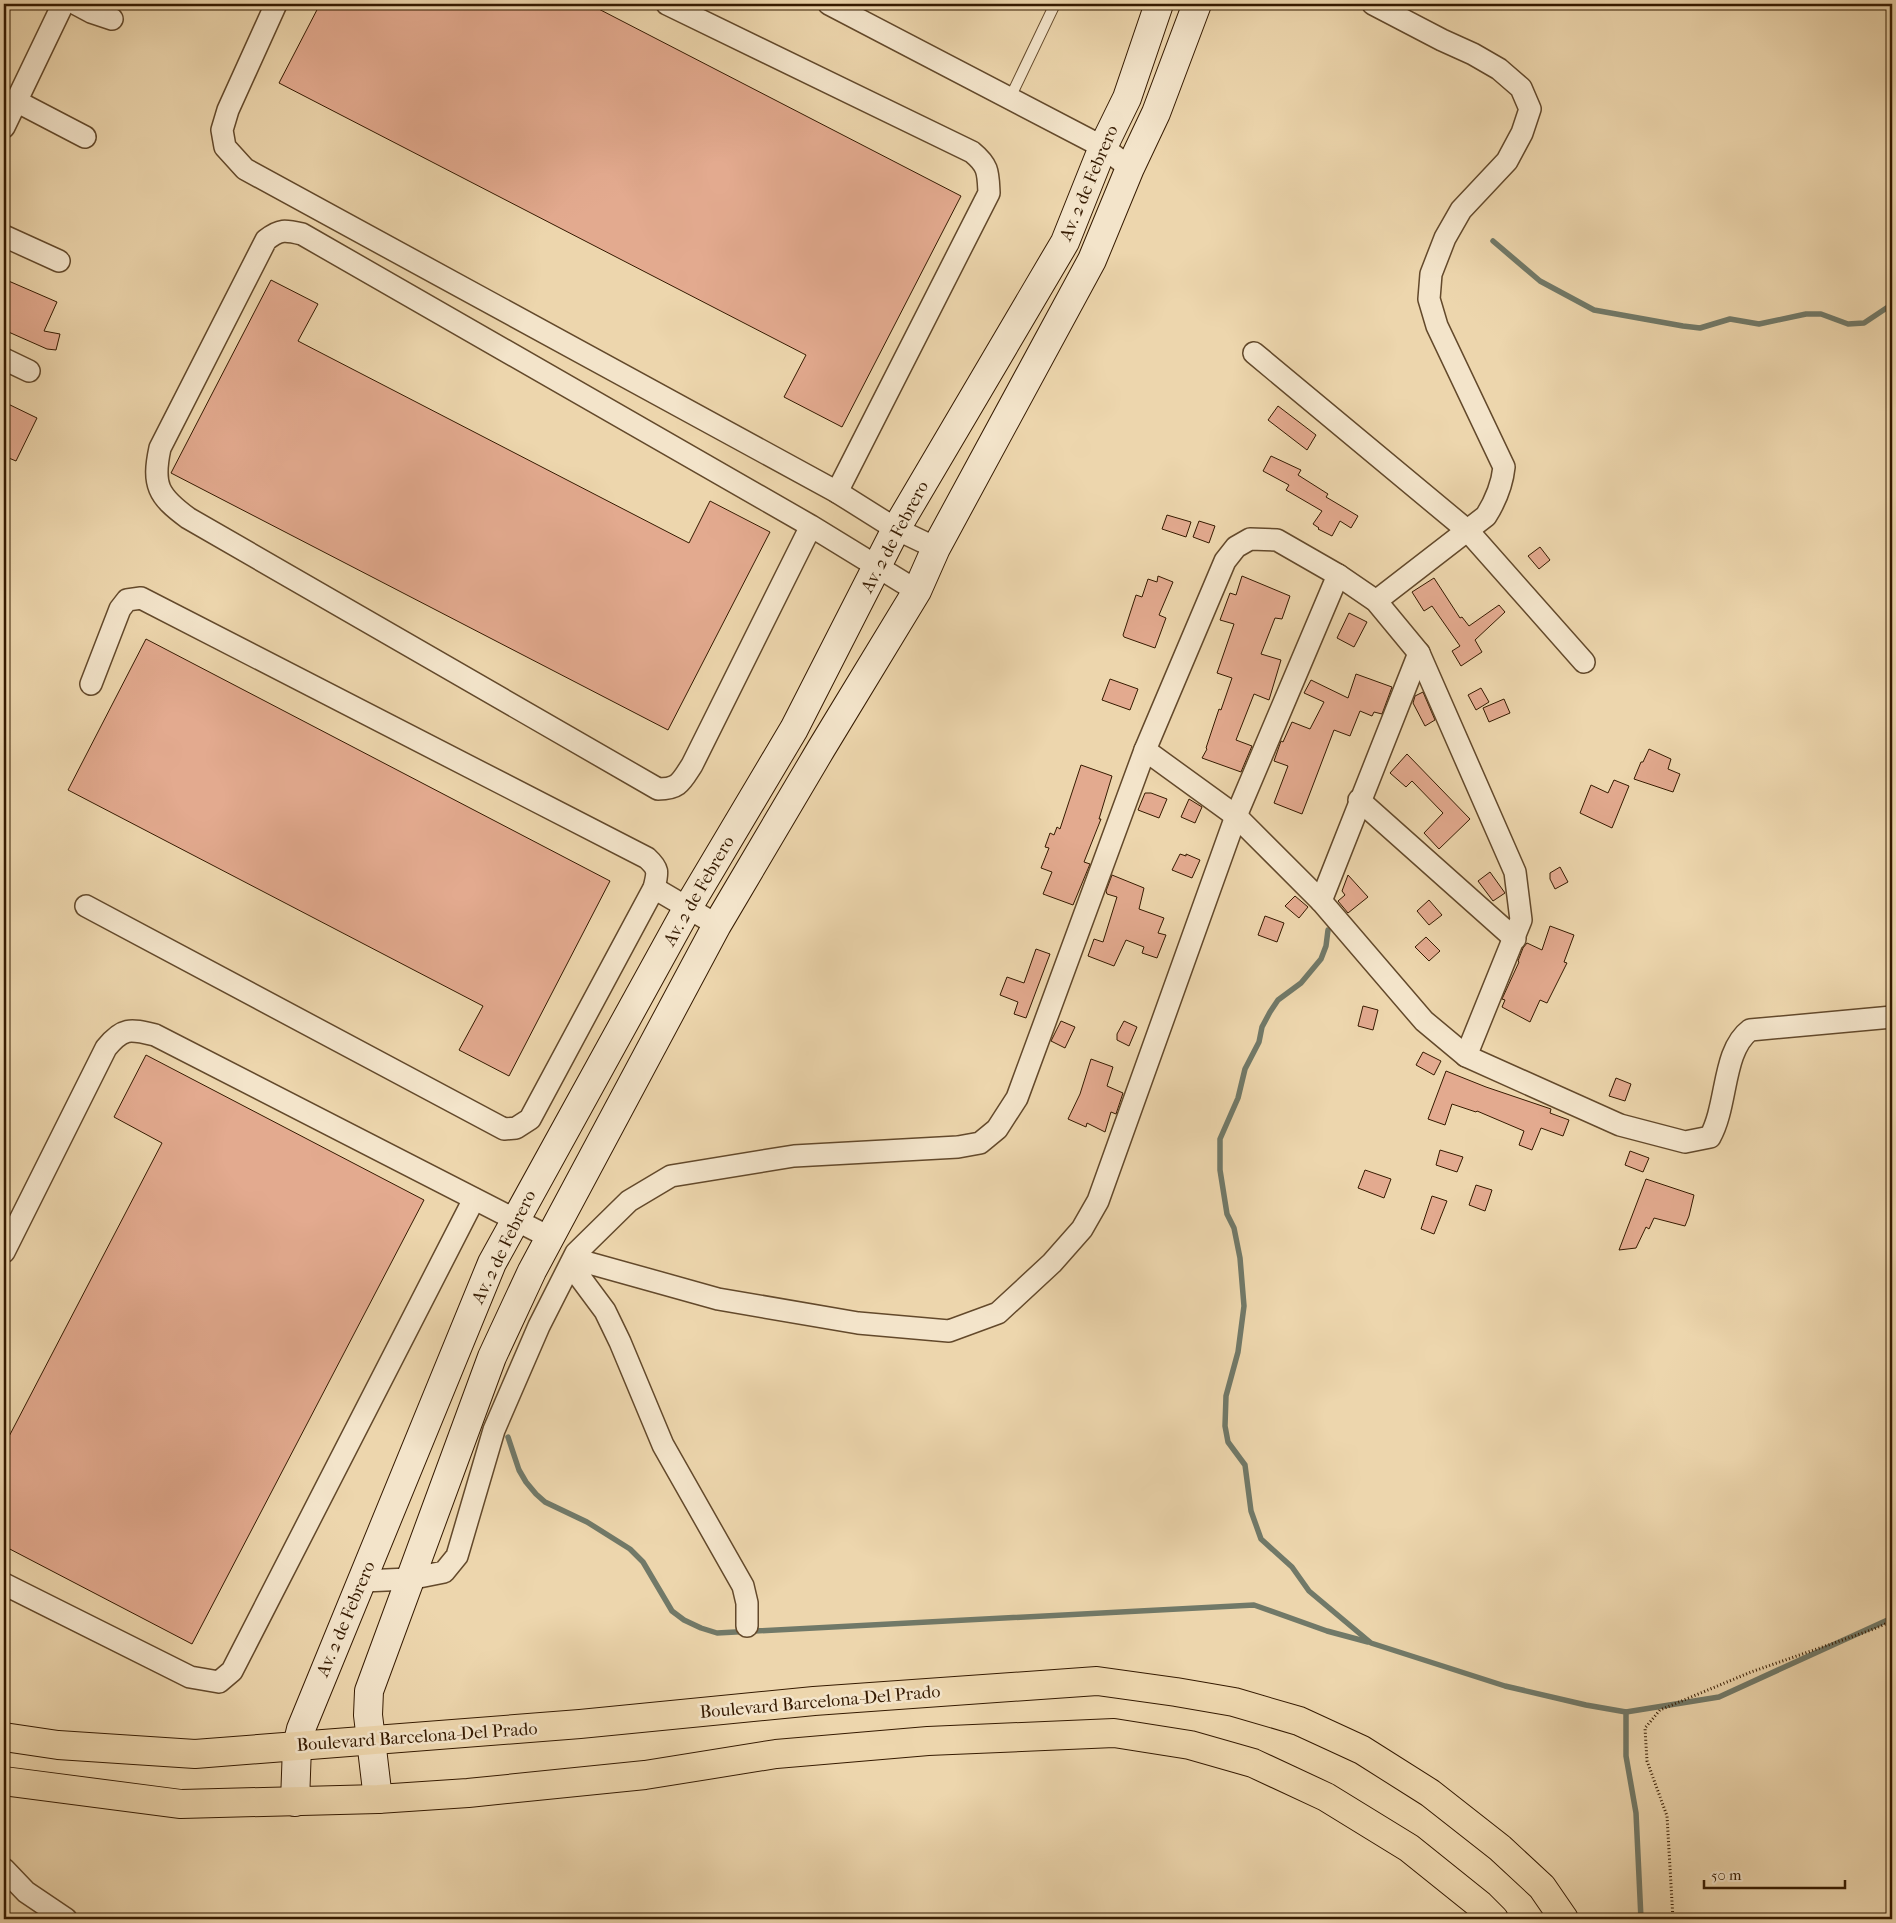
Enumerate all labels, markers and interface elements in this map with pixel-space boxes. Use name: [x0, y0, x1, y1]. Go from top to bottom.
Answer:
street label: Av. 2 de Febrero: [1055, 122, 1123, 245]
street label: Av. 2 de Febrero: [856, 478, 933, 597]
street label: Av. 2 de Febrero: [659, 832, 739, 951]
street label: Av. 2 de Febrero: [467, 1187, 541, 1308]
street label: Av. 2 de Febrero: [312, 1558, 380, 1681]
street label: Boulevard Barcelona-Del Prado: [699, 1681, 941, 1723]
street label: Boulevard Barcelona-Del Prado: [296, 1718, 538, 1756]
scale bar: [1704, 1858, 1845, 1890]
text: 50 m: [1711, 1866, 1742, 1884]

